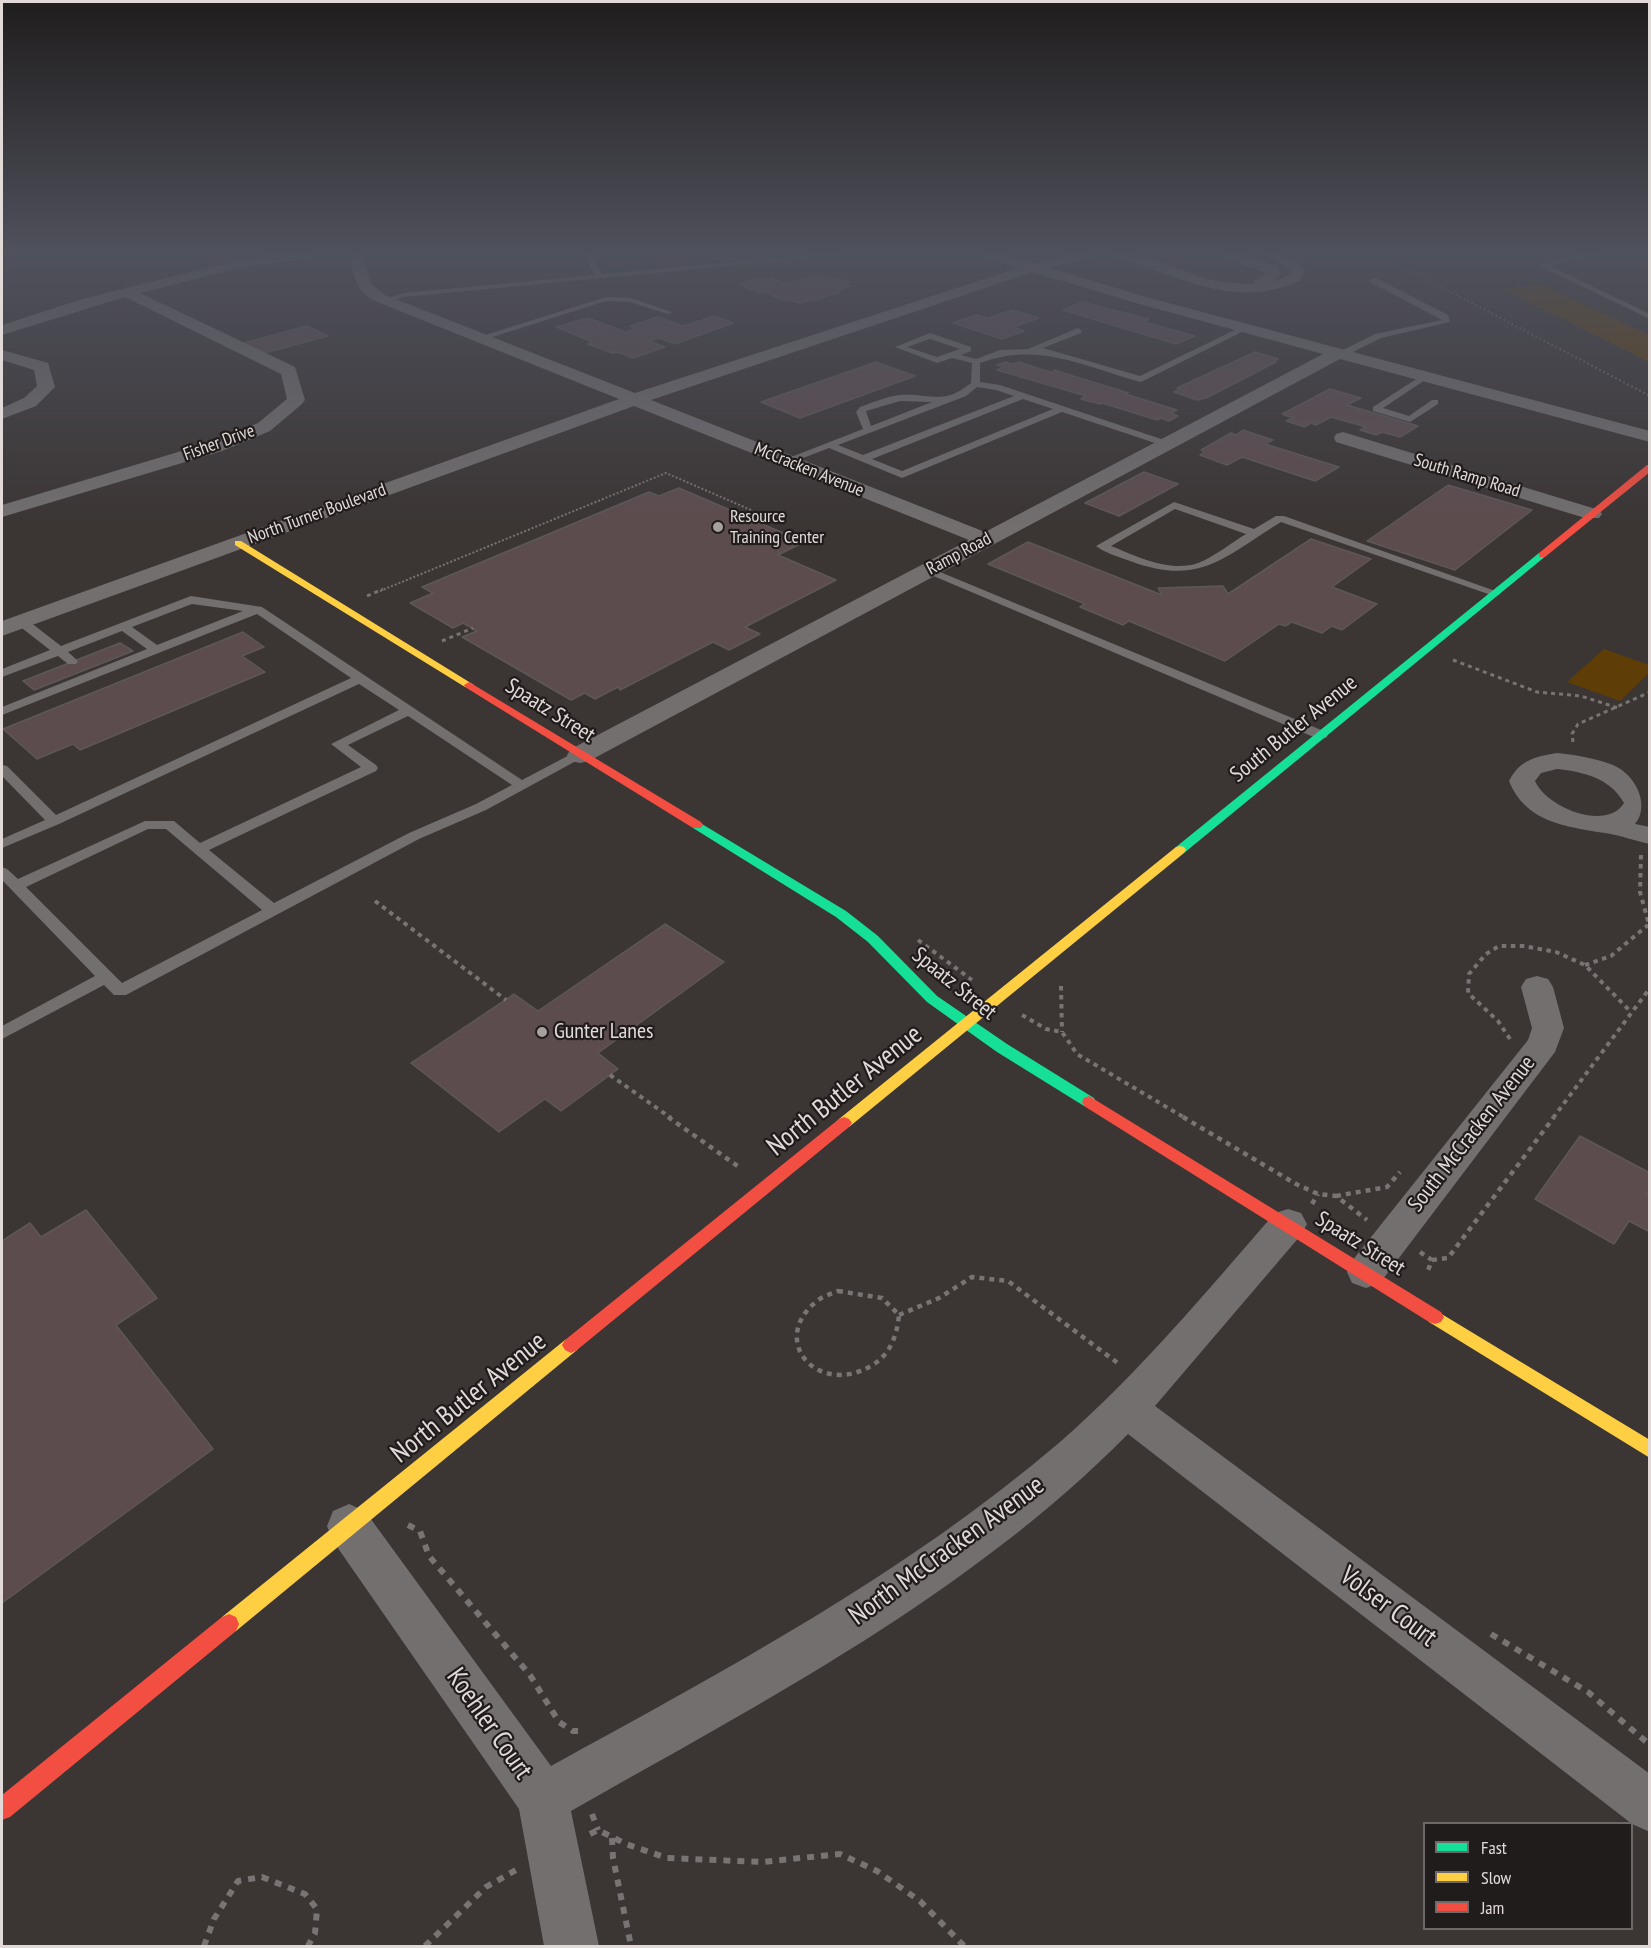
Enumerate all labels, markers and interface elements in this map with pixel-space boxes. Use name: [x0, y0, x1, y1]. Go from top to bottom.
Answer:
street label: Fisher Drive: [180, 420, 258, 466]
street label: McCracken Avenue: [751, 438, 867, 502]
street label: South Ramp Road: [1411, 450, 1523, 502]
street label: North Turner Boulevard: [245, 479, 389, 549]
place label: Resource Training Center: [730, 506, 824, 548]
marker: Resource Training Center: [711, 520, 725, 534]
street label: Ramp Road: [923, 528, 995, 580]
street label: South Butler Avenue: [1225, 670, 1363, 788]
street label: Spaatz Street: [500, 673, 600, 749]
street label: Spaatz Street: [907, 942, 1001, 1026]
place label: Gunter Lanes: [554, 1019, 653, 1045]
street label: North Butler Avenue: [761, 1019, 929, 1163]
marker: Gunter Lanes: [535, 1025, 549, 1039]
street label: South McCracken Avenue: [1403, 1051, 1541, 1217]
street label: Spaatz Street: [1310, 1206, 1410, 1282]
street label: North Butler Avenue: [385, 1326, 553, 1470]
street label: North McCracken Avenue: [843, 1469, 1051, 1633]
street label: Volser Court: [1333, 1560, 1443, 1654]
street label: Koehler Court: [439, 1662, 539, 1786]
legend: [1423, 1822, 1633, 1930]
text: Fast: [1481, 1836, 1507, 1859]
text: Slow: [1481, 1866, 1511, 1889]
text: Jam: [1481, 1896, 1504, 1919]

